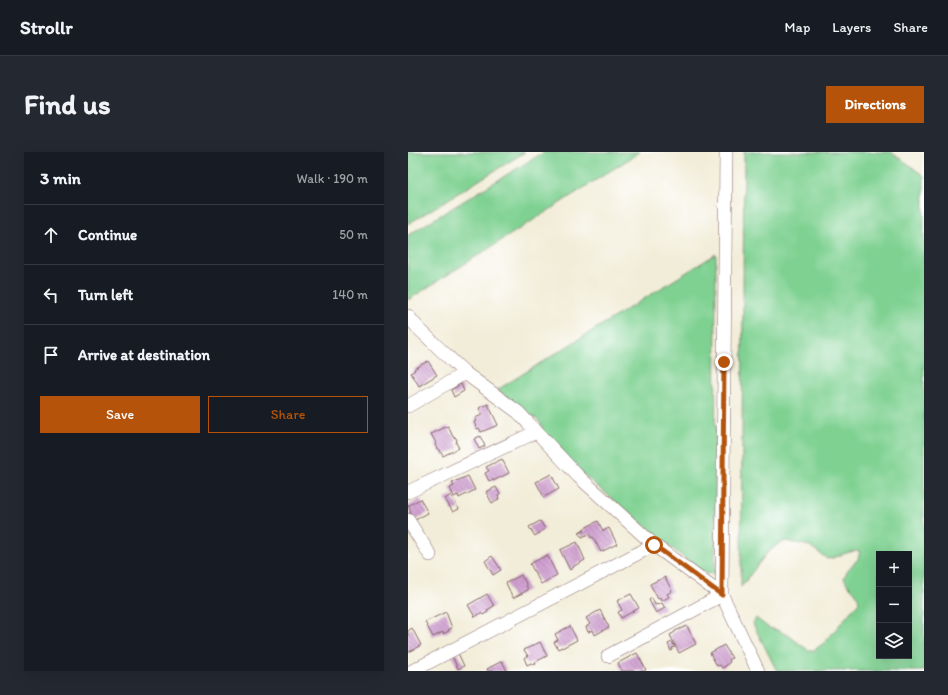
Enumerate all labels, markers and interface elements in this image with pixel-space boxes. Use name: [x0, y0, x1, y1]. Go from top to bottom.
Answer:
text: Strollr: [20, 16, 73, 39]
text: Map: [785, 19, 810, 36]
text: Layers: [832, 19, 871, 36]
text: Share: [893, 19, 928, 36]
button: Directions: [826, 86, 924, 123]
text: Find us: [24, 87, 111, 121]
text: 3 min: [40, 168, 81, 188]
text: Walk · 190 m: [297, 171, 368, 186]
icon: ahead: [40, 224, 62, 246]
text: Continue: [78, 226, 137, 244]
text: 50 m: [339, 227, 368, 242]
icon: left: [40, 284, 62, 306]
text: Turn left: [78, 286, 133, 304]
text: 140 m: [332, 287, 368, 302]
icon: arrive: [40, 344, 62, 366]
text: Arrive at destination: [78, 346, 210, 364]
route end: [715, 353, 733, 371]
button: Save: [40, 396, 200, 433]
button: Share: [208, 396, 368, 433]
route start: [645, 536, 663, 554]
map controls: [876, 551, 912, 659]
button: +: [876, 551, 912, 587]
button: −: [876, 587, 912, 623]
button: layers: [876, 623, 912, 659]

